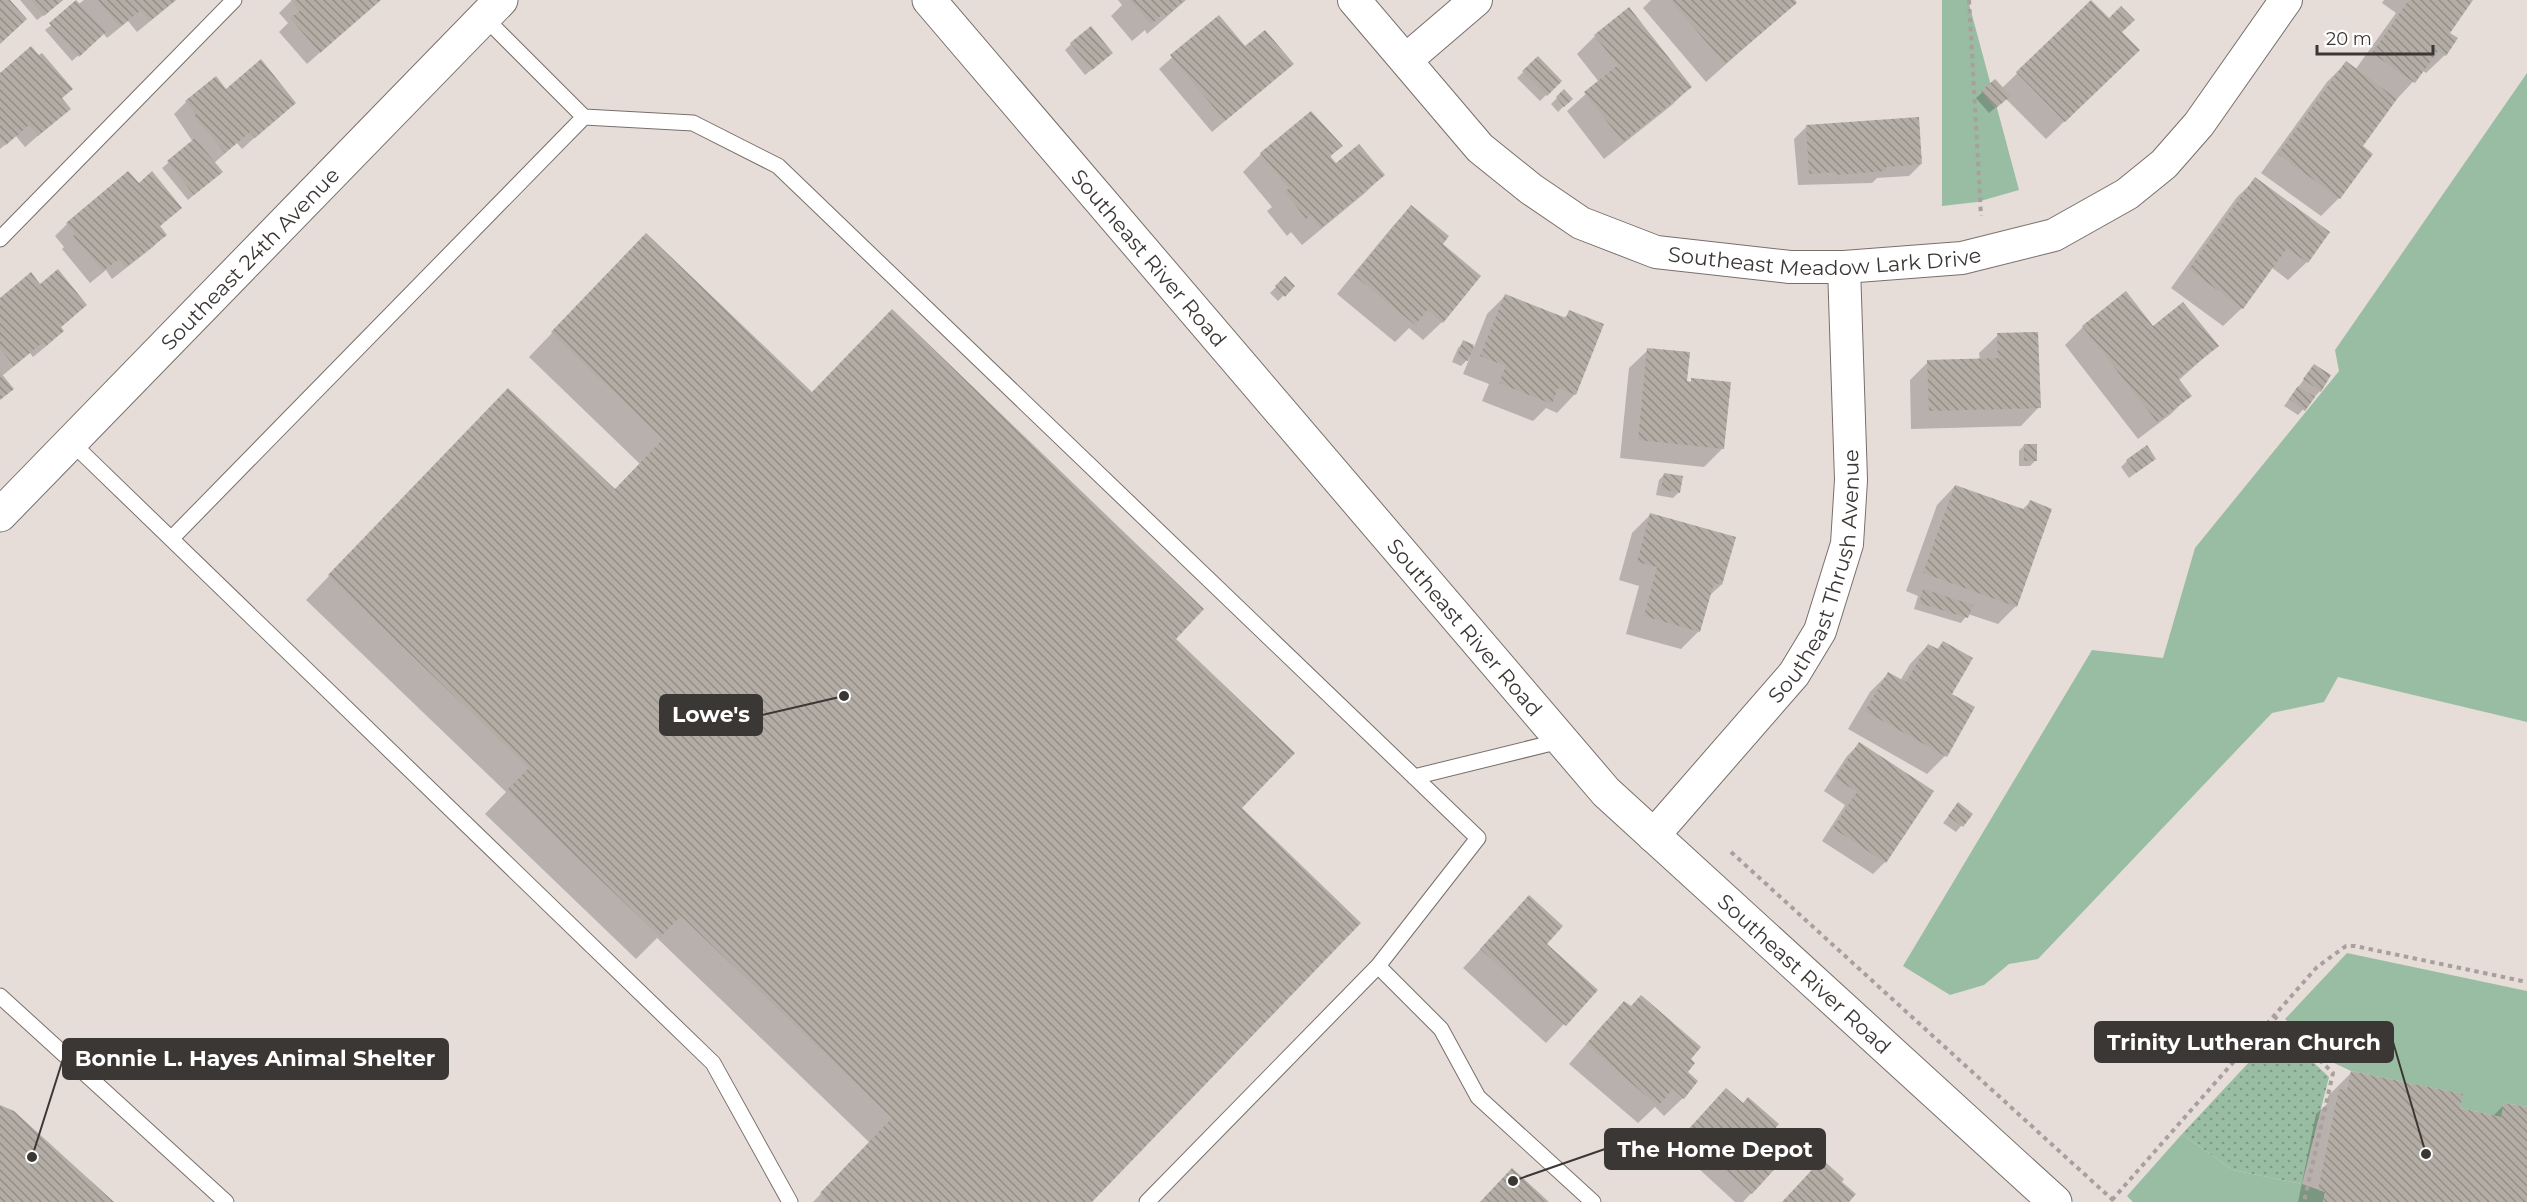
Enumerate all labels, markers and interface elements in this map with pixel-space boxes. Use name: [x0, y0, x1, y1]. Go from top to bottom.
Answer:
scale bar: [2317, 18, 2432, 56]
text: 20 m: [2326, 28, 2372, 50]
street label: Southeast 24th Avenue: [155, 162, 344, 355]
street label: Southeast River Road: [1067, 164, 1232, 352]
street label: Southeast Meadow Lark Drive: [1667, 241, 1984, 280]
street label: Southeast Thrush Avenue: [1762, 449, 1864, 708]
street label: Southeast River Road: [1382, 533, 1548, 721]
callout: Lowe's: [660, 695, 762, 735]
text: Lowe's: [672, 701, 750, 728]
street label: Southeast River Road: [1713, 888, 1896, 1059]
callout: Trinity Lutheran Church: [2095, 1022, 2393, 1062]
text: Trinity Lutheran Church: [2107, 1029, 2381, 1056]
callout: Bonnie L. Hayes Animal Shelter: [63, 1039, 448, 1079]
text: Bonnie L. Hayes Animal Shelter: [75, 1045, 435, 1072]
callout: The Home Depot: [1605, 1129, 1825, 1169]
text: The Home Depot: [1617, 1136, 1813, 1163]

